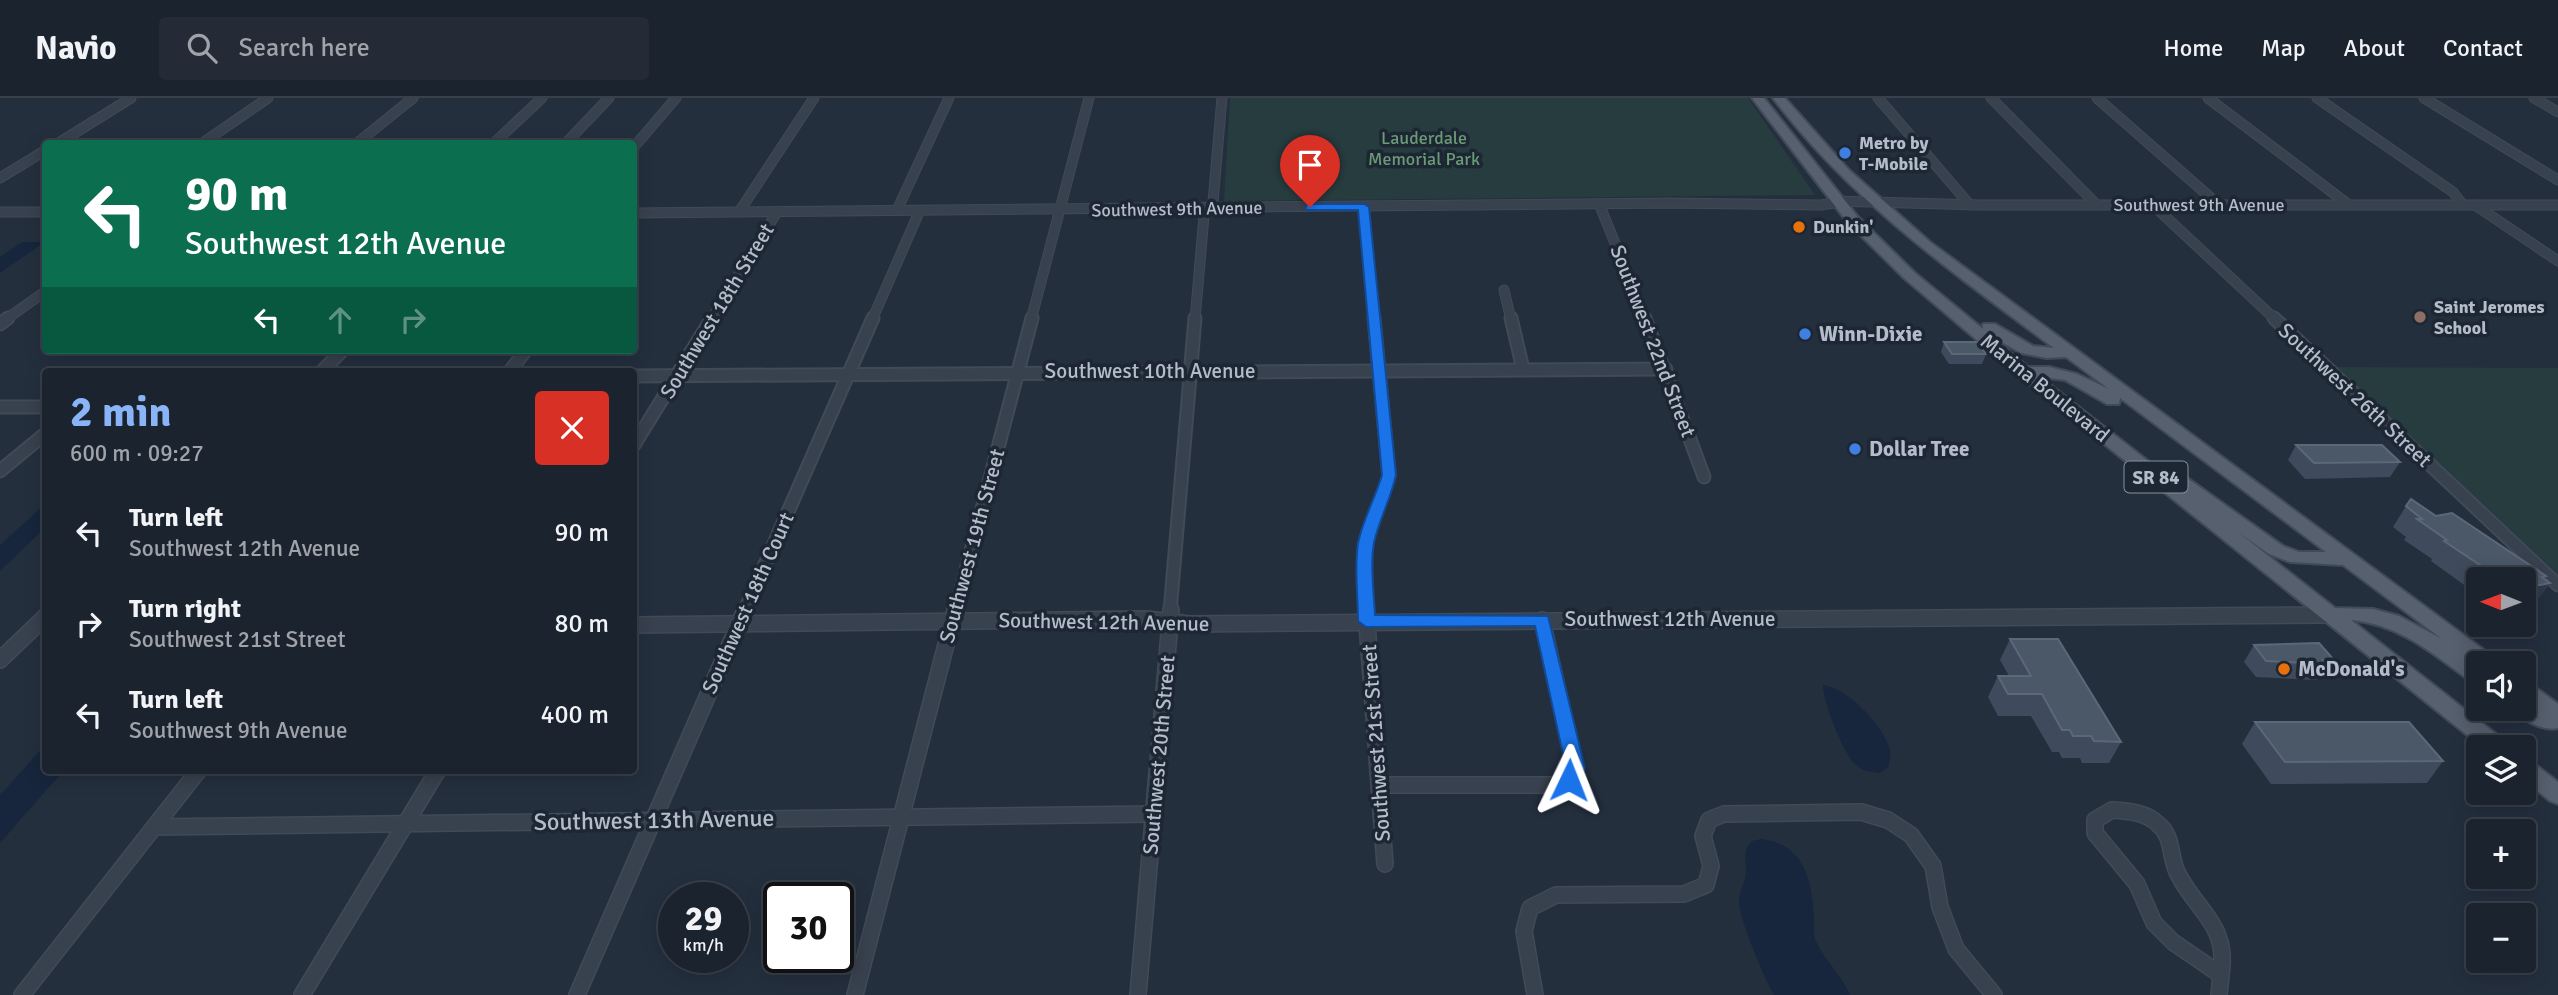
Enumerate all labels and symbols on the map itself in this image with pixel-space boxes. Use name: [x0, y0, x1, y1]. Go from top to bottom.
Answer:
park label: Lauderdale Memorial Park: [1368, 127, 1480, 170]
place label: Metro by T-Mobile: [1859, 132, 1929, 175]
pin: [1280, 135, 1340, 207]
marker: Metro by T-Mobile: [1837, 145, 1853, 161]
street label: Southwest 9th Avenue: [2113, 194, 2285, 216]
street label: Southwest 9th Avenue: [1091, 197, 1263, 221]
place label: Dunkin': [1813, 216, 1873, 238]
street label: Southwest 18th Street: [654, 219, 780, 403]
marker: Dunkin': [1791, 219, 1807, 235]
street label: Southwest 22nd Street: [1604, 241, 1702, 441]
place label: Saint Jeromes School: [2434, 296, 2544, 339]
marker: Saint Jeromes School: [2412, 309, 2428, 325]
street label: Southwest 26th Street: [2273, 317, 2437, 473]
place label: Winn-Dixie: [1819, 321, 1922, 347]
marker: Winn-Dixie: [1797, 326, 1813, 342]
street label: Marina Boulevard: [1975, 328, 2115, 448]
street label: Southwest 10th Avenue: [1045, 358, 1255, 384]
place label: Dollar Tree: [1869, 436, 1969, 462]
marker: Dollar Tree: [1847, 441, 1863, 457]
street label: Southwest 19th Street: [934, 446, 1010, 646]
road number: SR 84: [2124, 462, 2188, 492]
street label: Southwest 18th Court: [696, 508, 800, 698]
north arrow: [2466, 567, 2536, 637]
street label: Southwest 12th Avenue: [1565, 606, 1775, 632]
street label: Southwest 12th Avenue: [998, 607, 1210, 637]
street label: Southwest 21st Street: [1356, 644, 1396, 842]
street label: Southwest 20th Street: [1137, 654, 1181, 856]
place label: McDonald's: [2298, 656, 2405, 682]
marker: McDonald's: [2276, 661, 2292, 677]
position arrow: [1532, 743, 1606, 817]
street label: Southwest 13th Avenue: [533, 803, 775, 837]
speed limit sign: 30: [763, 882, 854, 973]

